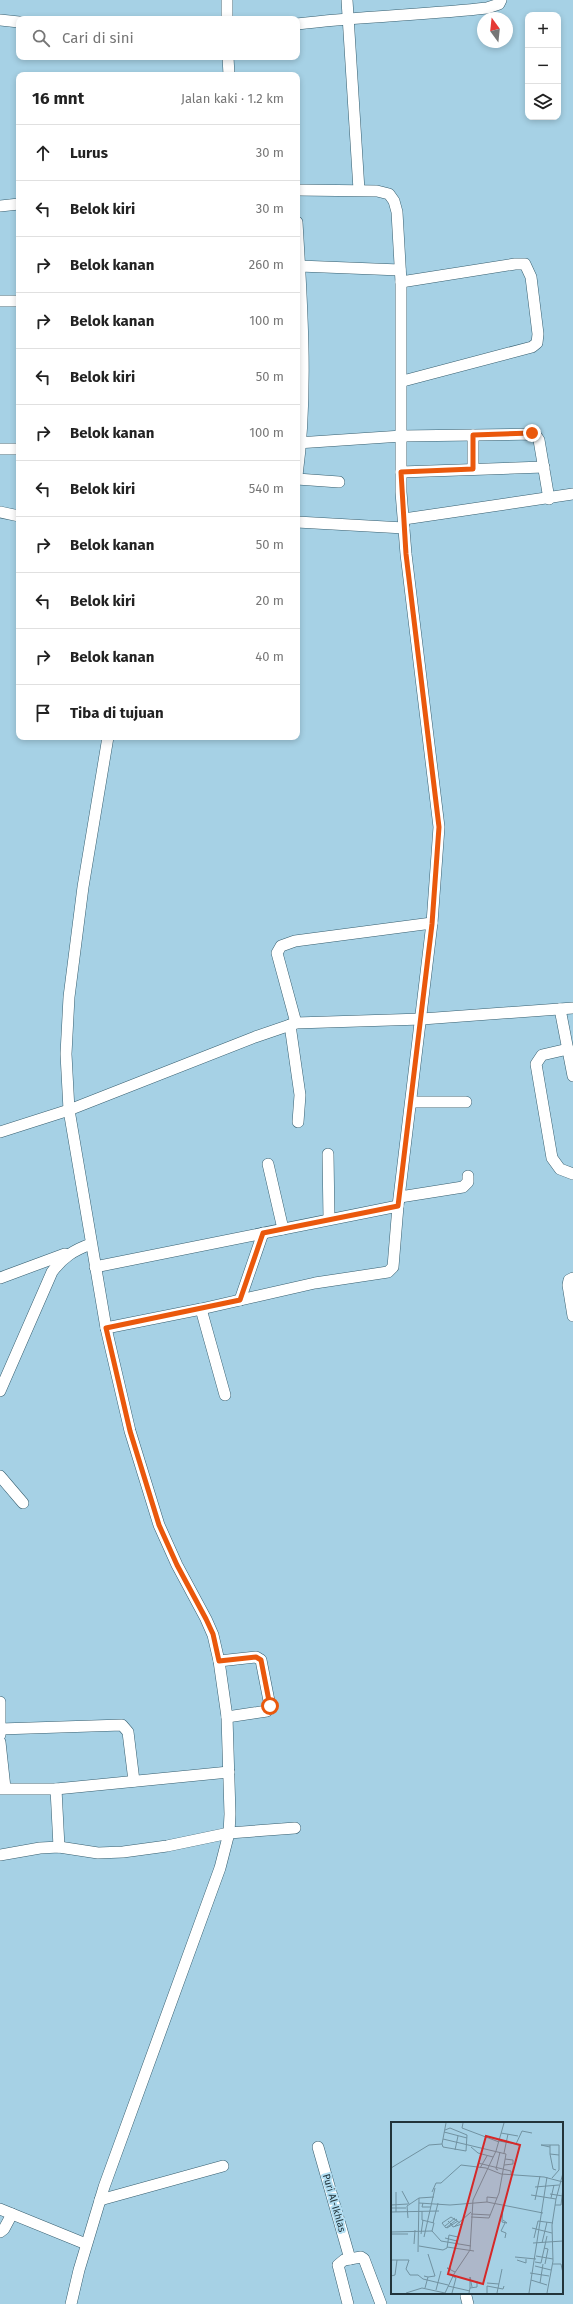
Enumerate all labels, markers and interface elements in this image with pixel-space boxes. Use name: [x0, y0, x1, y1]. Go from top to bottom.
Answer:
north arrow: [477, 12, 513, 48]
map controls: [525, 12, 561, 120]
button: +: [525, 12, 561, 48]
search box: [16, 16, 300, 60]
icon: search: [30, 27, 52, 49]
text: Cari di sini: [62, 29, 134, 47]
button: −: [525, 48, 561, 84]
button: layers: [525, 84, 561, 120]
text: 16 mnt: [32, 88, 84, 109]
text: Jalan kaki · 1.2 km: [181, 91, 284, 106]
icon: ahead: [32, 142, 54, 164]
text: Lurus: [70, 144, 108, 162]
text: 30 m: [256, 145, 284, 160]
icon: left: [32, 198, 54, 220]
text: Belok kiri: [70, 200, 135, 218]
text: 30 m: [256, 201, 284, 216]
icon: right: [32, 254, 54, 276]
text: Belok kanan: [70, 256, 154, 274]
text: 260 m: [249, 257, 284, 272]
icon: right: [32, 310, 54, 332]
text: Belok kanan: [70, 312, 154, 330]
text: 100 m: [249, 313, 284, 328]
icon: left: [32, 366, 54, 388]
text: Belok kiri: [70, 368, 135, 386]
text: 50 m: [256, 369, 284, 384]
icon: right: [32, 422, 54, 444]
text: Belok kanan: [70, 424, 154, 442]
route end: [523, 424, 541, 442]
text: 100 m: [249, 425, 284, 440]
icon: left: [32, 478, 54, 500]
text: Belok kiri: [70, 480, 135, 498]
text: 540 m: [249, 481, 284, 496]
icon: right: [32, 534, 54, 556]
text: Belok kanan: [70, 536, 154, 554]
text: 50 m: [256, 537, 284, 552]
icon: left: [32, 590, 54, 612]
text: Belok kiri: [70, 592, 135, 610]
text: 20 m: [256, 593, 284, 608]
icon: right: [32, 646, 54, 668]
text: Belok kanan: [70, 648, 154, 666]
text: 40 m: [255, 649, 284, 664]
icon: arrive: [32, 702, 54, 724]
text: Tiba di tujuan: [70, 704, 164, 722]
route start: [261, 1697, 279, 1715]
inset map: [391, 2122, 563, 2294]
street label: Puri Al-Ikhlas: [320, 2172, 348, 2234]

